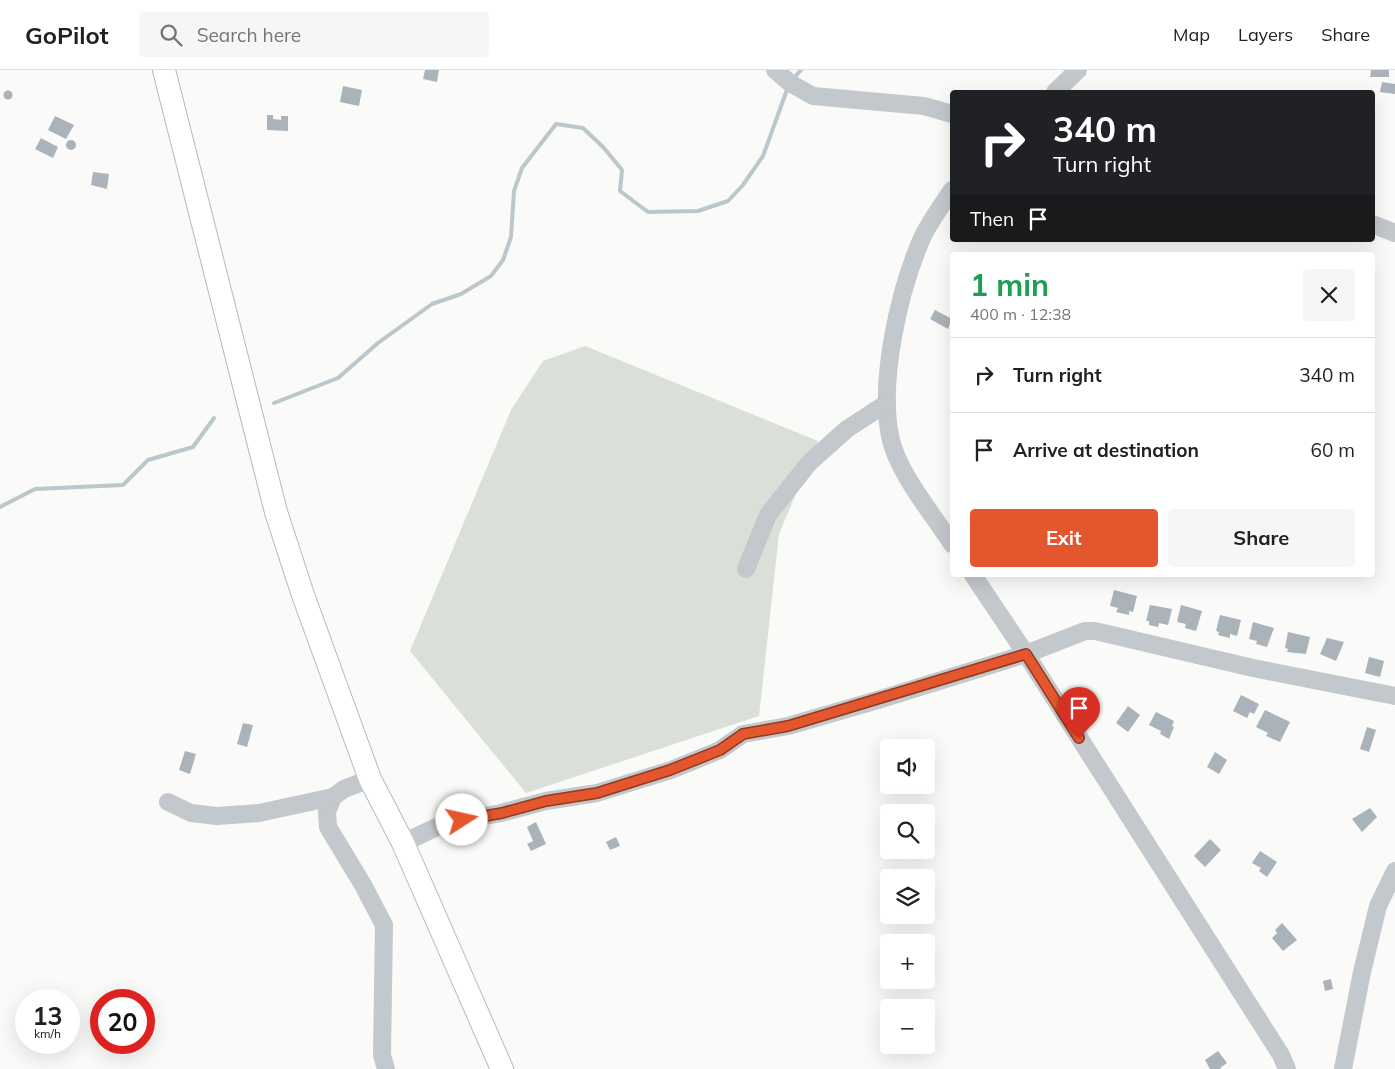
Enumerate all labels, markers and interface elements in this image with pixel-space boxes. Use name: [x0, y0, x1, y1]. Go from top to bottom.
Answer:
search box: [139, 12, 489, 57]
text: GoPilot: [25, 20, 109, 50]
icon: search: [157, 21, 185, 49]
text: Search here: [197, 23, 301, 47]
text: Map: [1173, 23, 1210, 46]
text: Layers: [1238, 23, 1293, 46]
text: Share: [1321, 23, 1370, 46]
text: 340 m: [1053, 107, 1157, 151]
icon: right: [970, 110, 1035, 175]
text: Turn right: [1053, 150, 1151, 178]
icon: arrive: [1024, 205, 1052, 233]
text: Then: [970, 207, 1014, 231]
text: 1 min: [970, 266, 1049, 304]
button: close: [1303, 269, 1355, 321]
text: 400 m · 12:38: [970, 304, 1071, 324]
icon: right: [970, 361, 998, 389]
text: Turn right: [1013, 363, 1102, 387]
text: 340 m: [1299, 363, 1355, 387]
icon: arrive: [970, 436, 998, 464]
text: Arrive at destination: [1013, 438, 1199, 462]
text: 60 m: [1311, 438, 1355, 462]
button: Exit: [970, 509, 1158, 567]
button: Share: [1168, 509, 1355, 567]
pin: [1058, 687, 1100, 738]
icon: arrive: [1065, 694, 1093, 722]
map controls: [880, 739, 935, 1054]
button: sound: [880, 739, 935, 794]
position arrow: [435, 793, 487, 845]
button: search: [880, 804, 935, 859]
button: layers: [880, 869, 935, 924]
button: +: [880, 934, 935, 989]
speed limit sign: 20: [90, 989, 155, 1054]
button: −: [880, 999, 935, 1054]
text: 13: [32, 1000, 63, 1031]
text: km/h: [34, 1026, 61, 1041]

